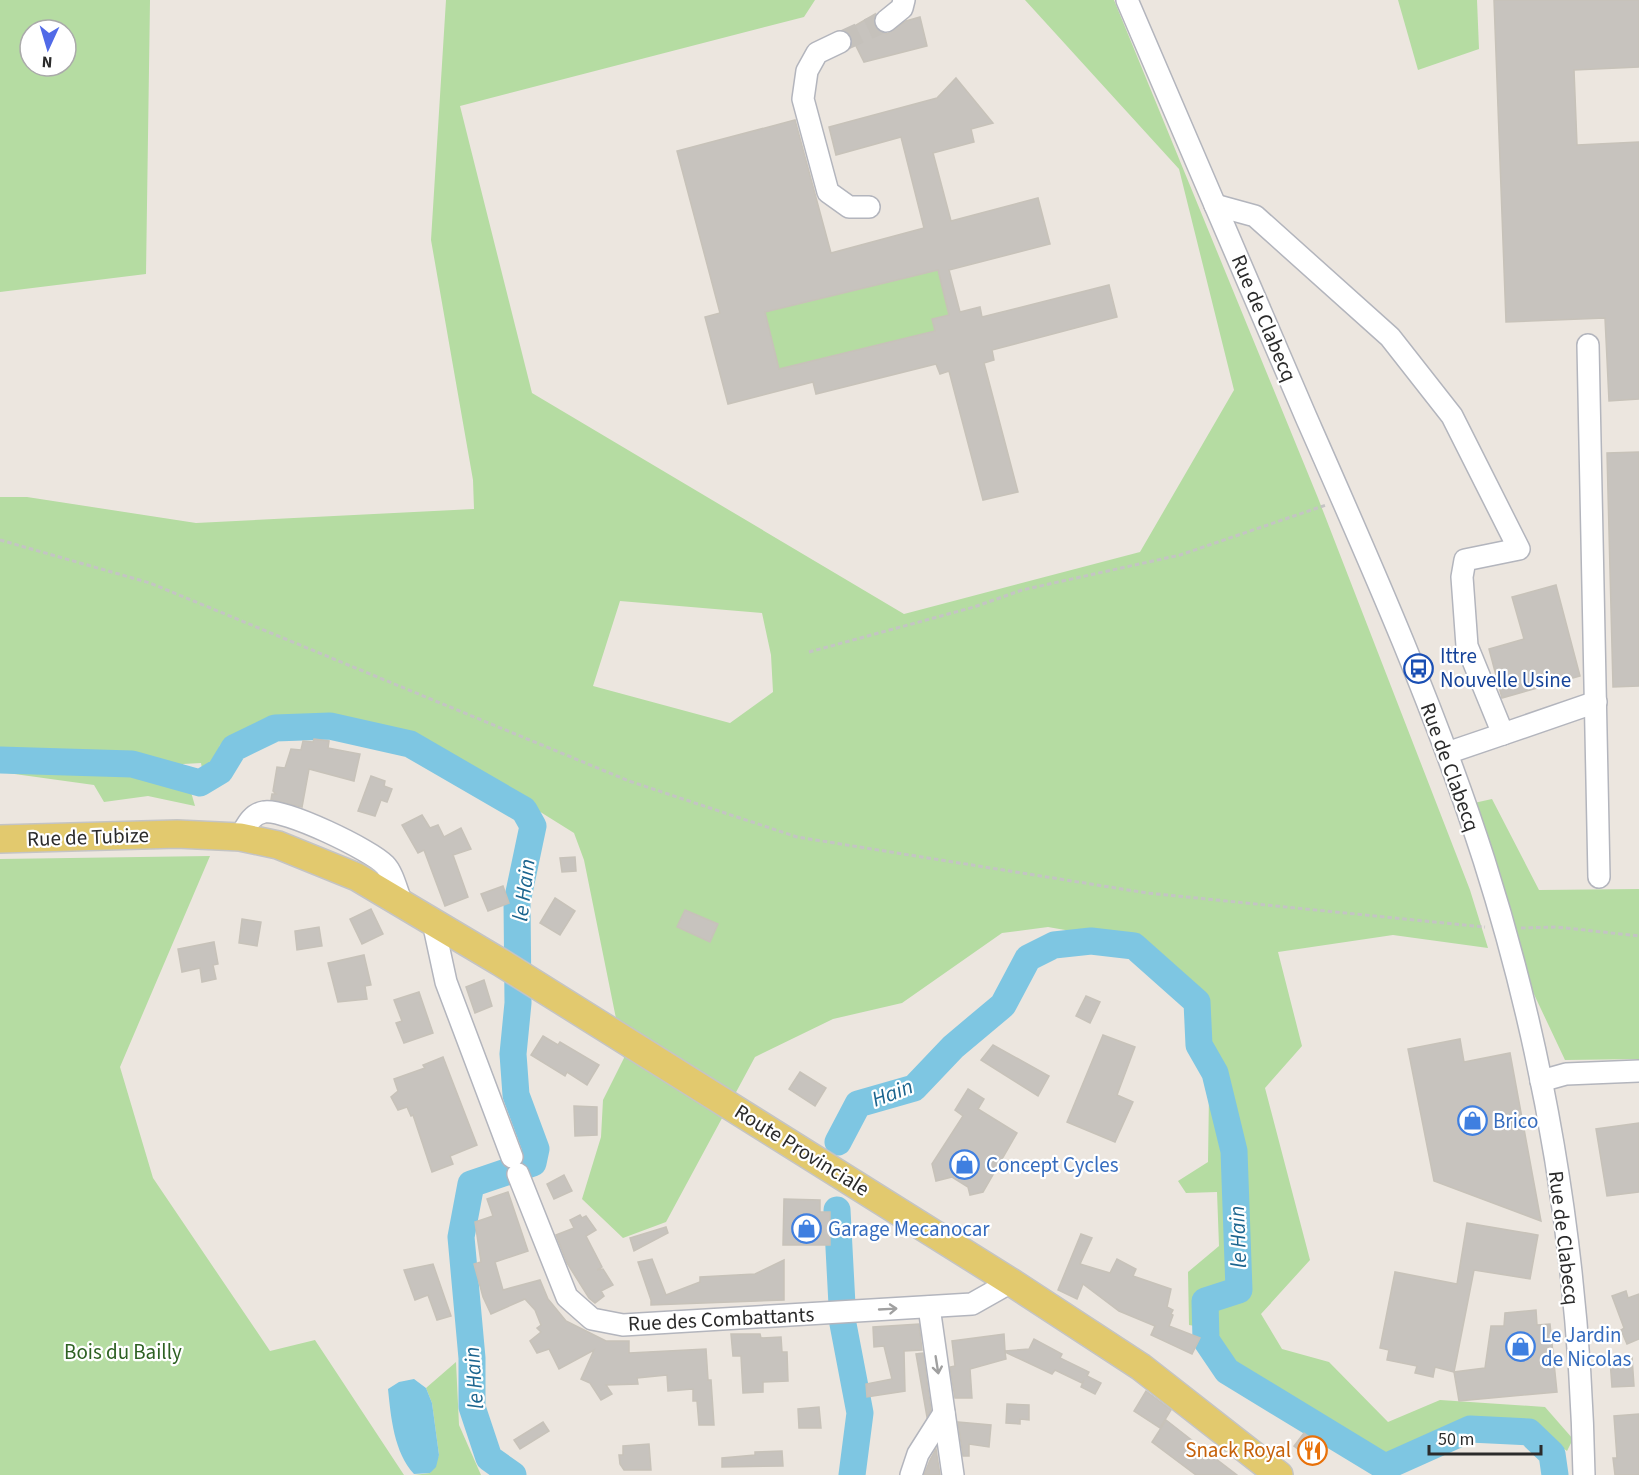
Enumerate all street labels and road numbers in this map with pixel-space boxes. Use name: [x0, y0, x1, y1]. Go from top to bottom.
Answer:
street label: Rue de Clabecq: [1224, 250, 1304, 386]
street label: Rue de Clabecq: [1413, 698, 1487, 836]
street label: Rue de Tubize: [27, 820, 149, 854]
street label: Route Provinciale: [729, 1097, 875, 1203]
street label: Rue de Clabecq: [1541, 1169, 1587, 1307]
street label: Rue des Combattants: [627, 1299, 815, 1339]

